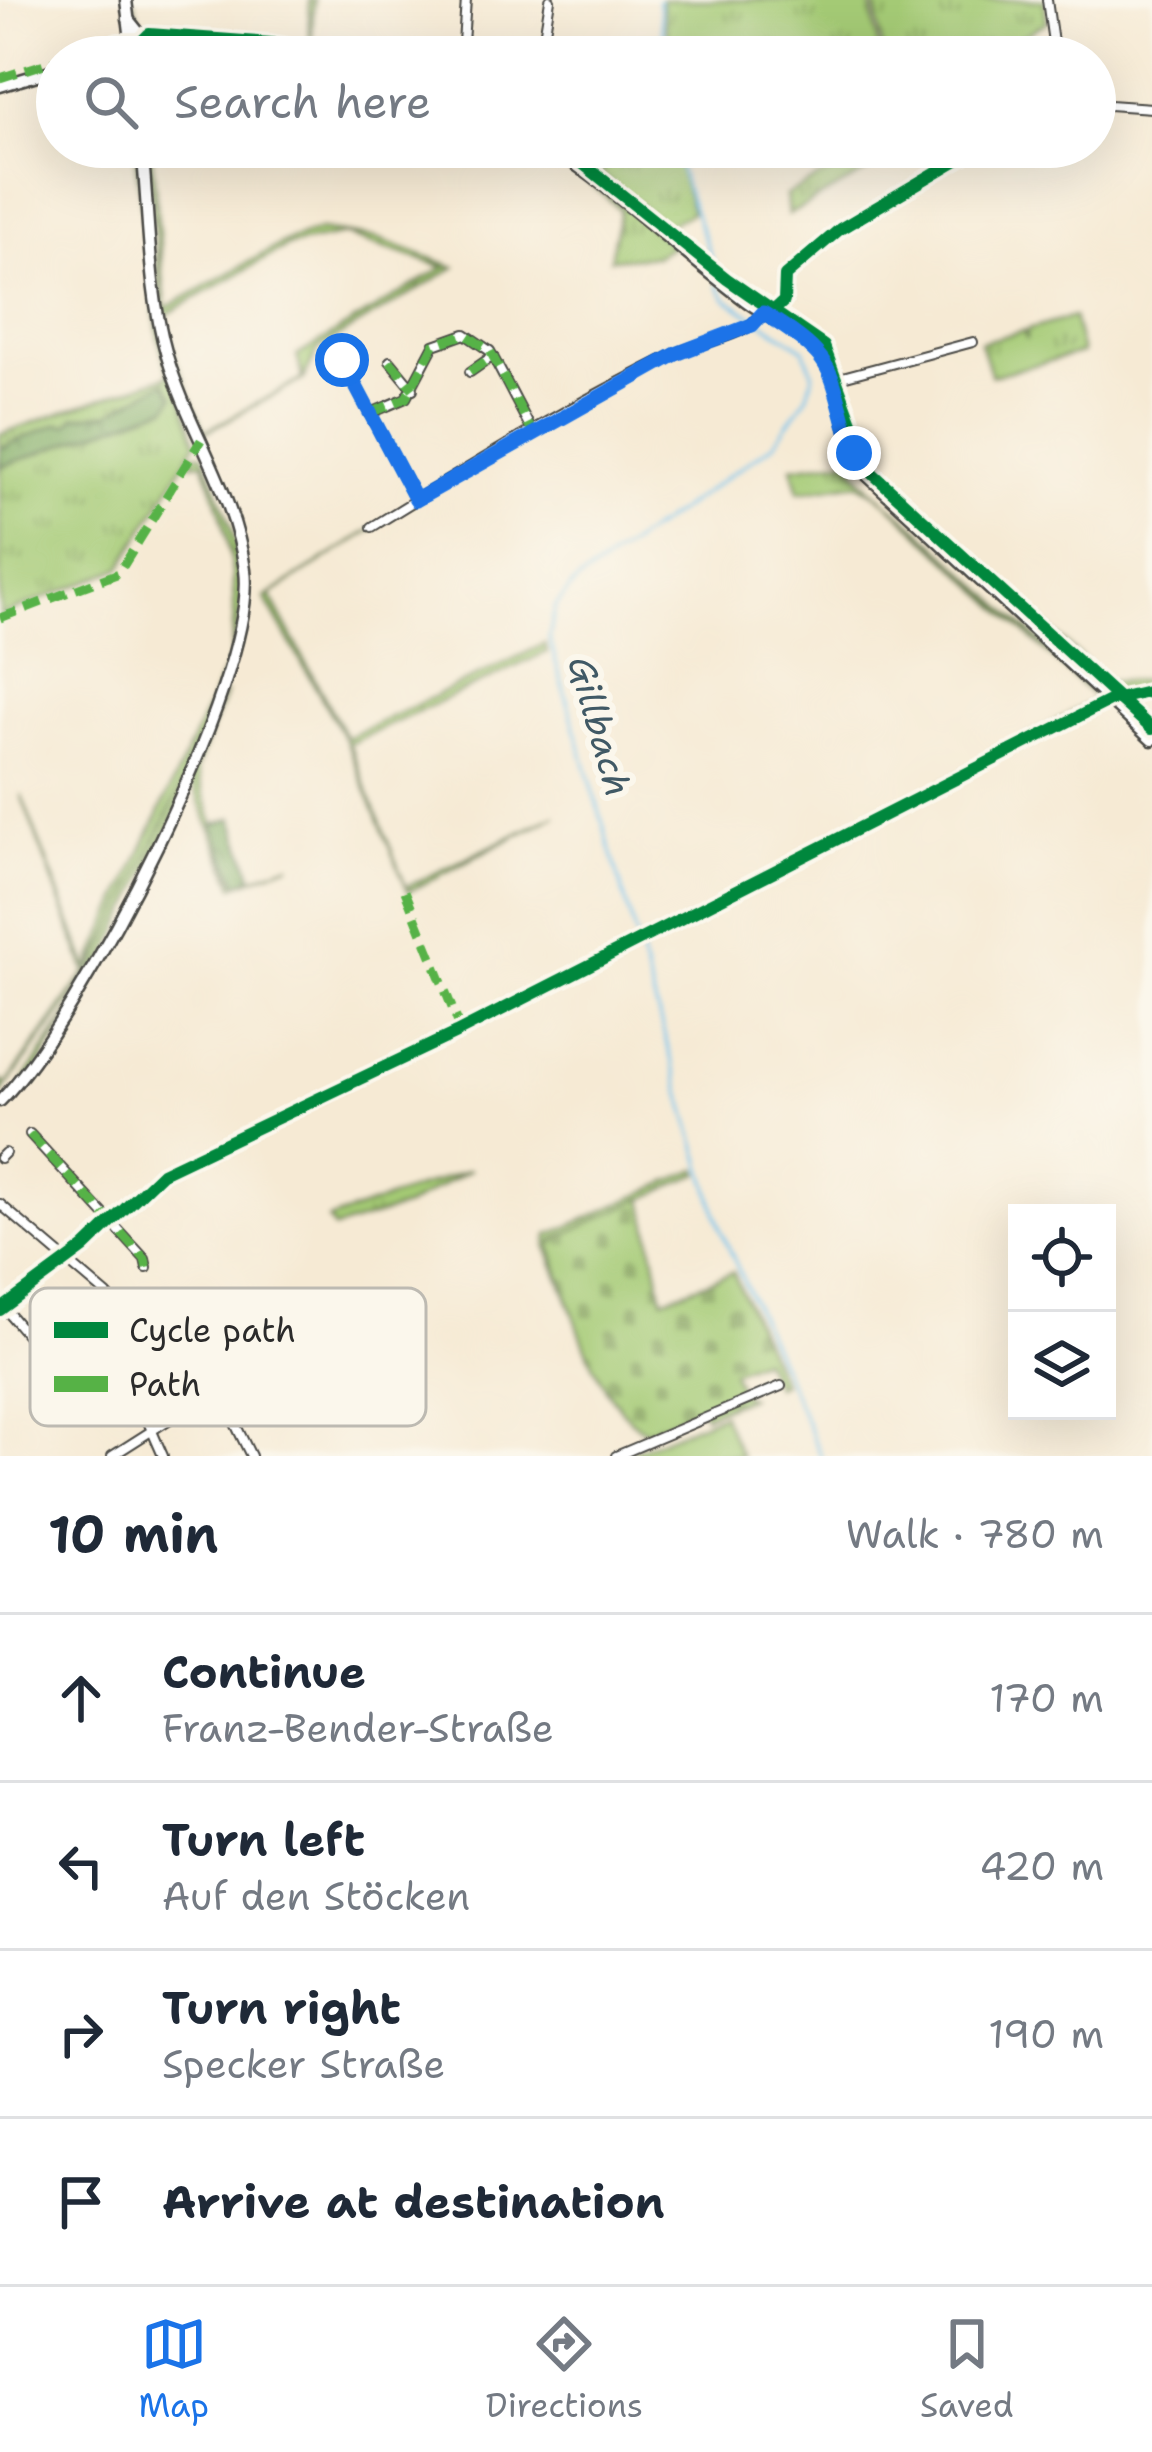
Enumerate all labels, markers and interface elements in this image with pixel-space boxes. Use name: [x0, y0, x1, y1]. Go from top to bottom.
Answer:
search box: [36, 36, 1116, 168]
icon: search: [78, 69, 144, 135]
text: Search here: [174, 72, 431, 132]
route start: [315, 333, 369, 387]
route end: [827, 426, 881, 480]
water label: Gillbach: [556, 650, 643, 802]
map controls: [1008, 1204, 1116, 1420]
button: locate: [1008, 1204, 1116, 1312]
legend: [30, 1288, 426, 1426]
text: Cycle path: [129, 1308, 296, 1353]
button: layers: [1008, 1312, 1116, 1420]
text: Path: [129, 1362, 201, 1407]
text: 10 min: [48, 1500, 218, 1568]
text: Walk · 780 m: [846, 1508, 1104, 1560]
text: Continue: [162, 1642, 366, 1702]
icon: ahead: [48, 1665, 114, 1731]
text: 170 m: [989, 1672, 1104, 1724]
text: Franz-Bender-Straße: [162, 1702, 554, 1754]
text: Turn left: [162, 1810, 365, 1870]
icon: left: [48, 1833, 114, 1899]
text: 420 m: [979, 1840, 1104, 1892]
text: Auf den Stöcken: [162, 1870, 470, 1922]
text: Turn right: [162, 1978, 401, 2038]
icon: right: [48, 2001, 114, 2067]
text: 190 m: [988, 2008, 1104, 2060]
text: Specker Straße: [162, 2038, 445, 2090]
icon: arrive: [48, 2169, 114, 2235]
text: Arrive at destination: [162, 2172, 665, 2232]
tab: Map: [138, 2311, 209, 2428]
tab: Directions: [486, 2311, 643, 2428]
tab: Saved: [920, 2311, 1014, 2428]

